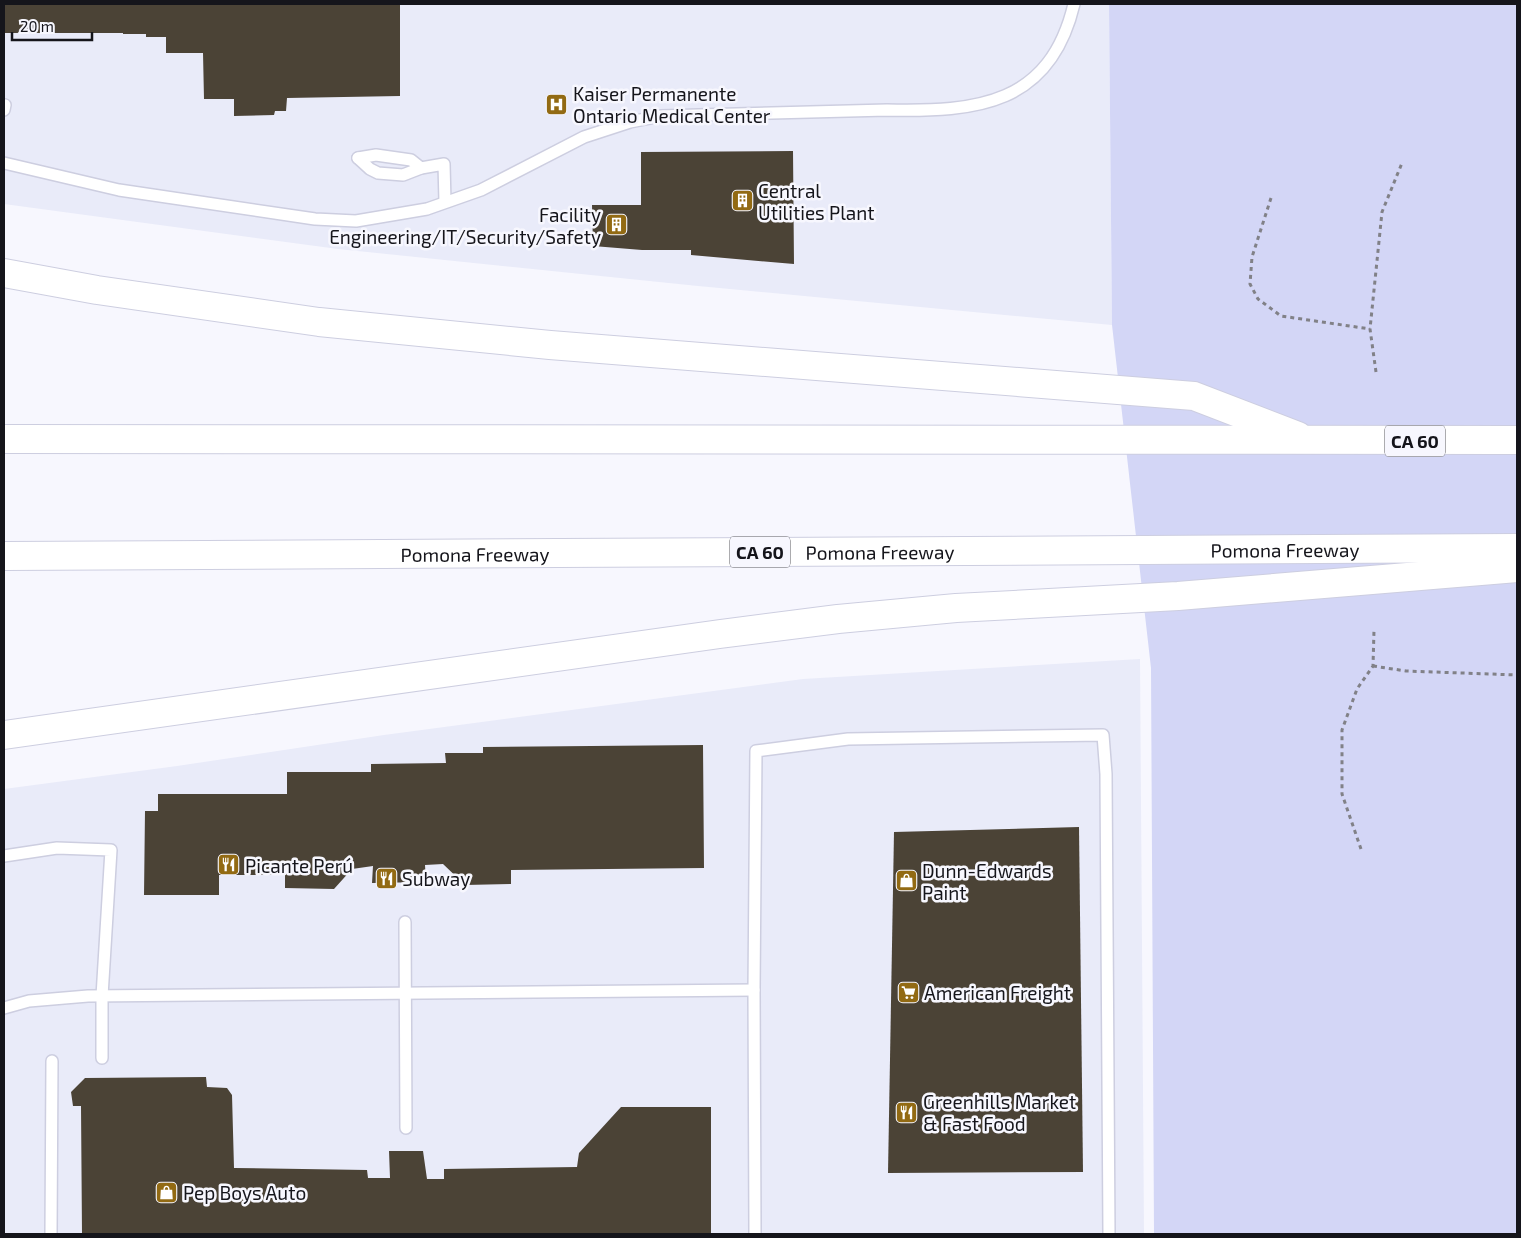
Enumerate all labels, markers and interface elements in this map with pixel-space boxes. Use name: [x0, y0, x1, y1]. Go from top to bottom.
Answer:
scale bar: [12, 10, 92, 42]
text: 20 m: [20, 17, 54, 35]
place label: Kaiser Permanente Ontario Medical Center: [573, 82, 771, 127]
hospital icon: Kaiser Permanente Ontario Medical Center: [545, 92, 569, 116]
place label: Central Utilities Plant: [758, 179, 875, 224]
building icon: Central Utilities Plant: [730, 189, 754, 213]
place label: Facility Engineering/IT/Security/Safety: [329, 203, 601, 248]
building icon: Facility Engineering/IT/Security/Safety: [605, 213, 629, 237]
road number: CA 60: [1385, 426, 1445, 456]
road number: CA 60: [730, 536, 790, 568]
street label: Pomona Freeway: [1210, 537, 1359, 561]
street label: Pomona Freeway: [805, 539, 955, 563]
street label: Pomona Freeway: [400, 542, 550, 565]
restaurant icon: Picante Perú: [217, 853, 241, 877]
place label: Picante Perú: [245, 854, 353, 877]
place label: Dunn-Edwards Paint: [922, 859, 1052, 904]
restaurant icon: Subway: [374, 866, 398, 890]
place label: Subway: [402, 867, 470, 890]
shop icon: Dunn-Edwards Paint: [894, 869, 918, 893]
supermarket icon: American Freight: [896, 980, 920, 1004]
place label: American Freight: [924, 981, 1071, 1004]
place label: Greenhills Market & Fast Food: [923, 1090, 1076, 1135]
restaurant icon: Greenhills Market & Fast Food: [895, 1100, 919, 1124]
shop icon: Pep Boys Auto: [155, 1180, 179, 1204]
place label: Pep Boys Auto: [183, 1181, 306, 1204]

